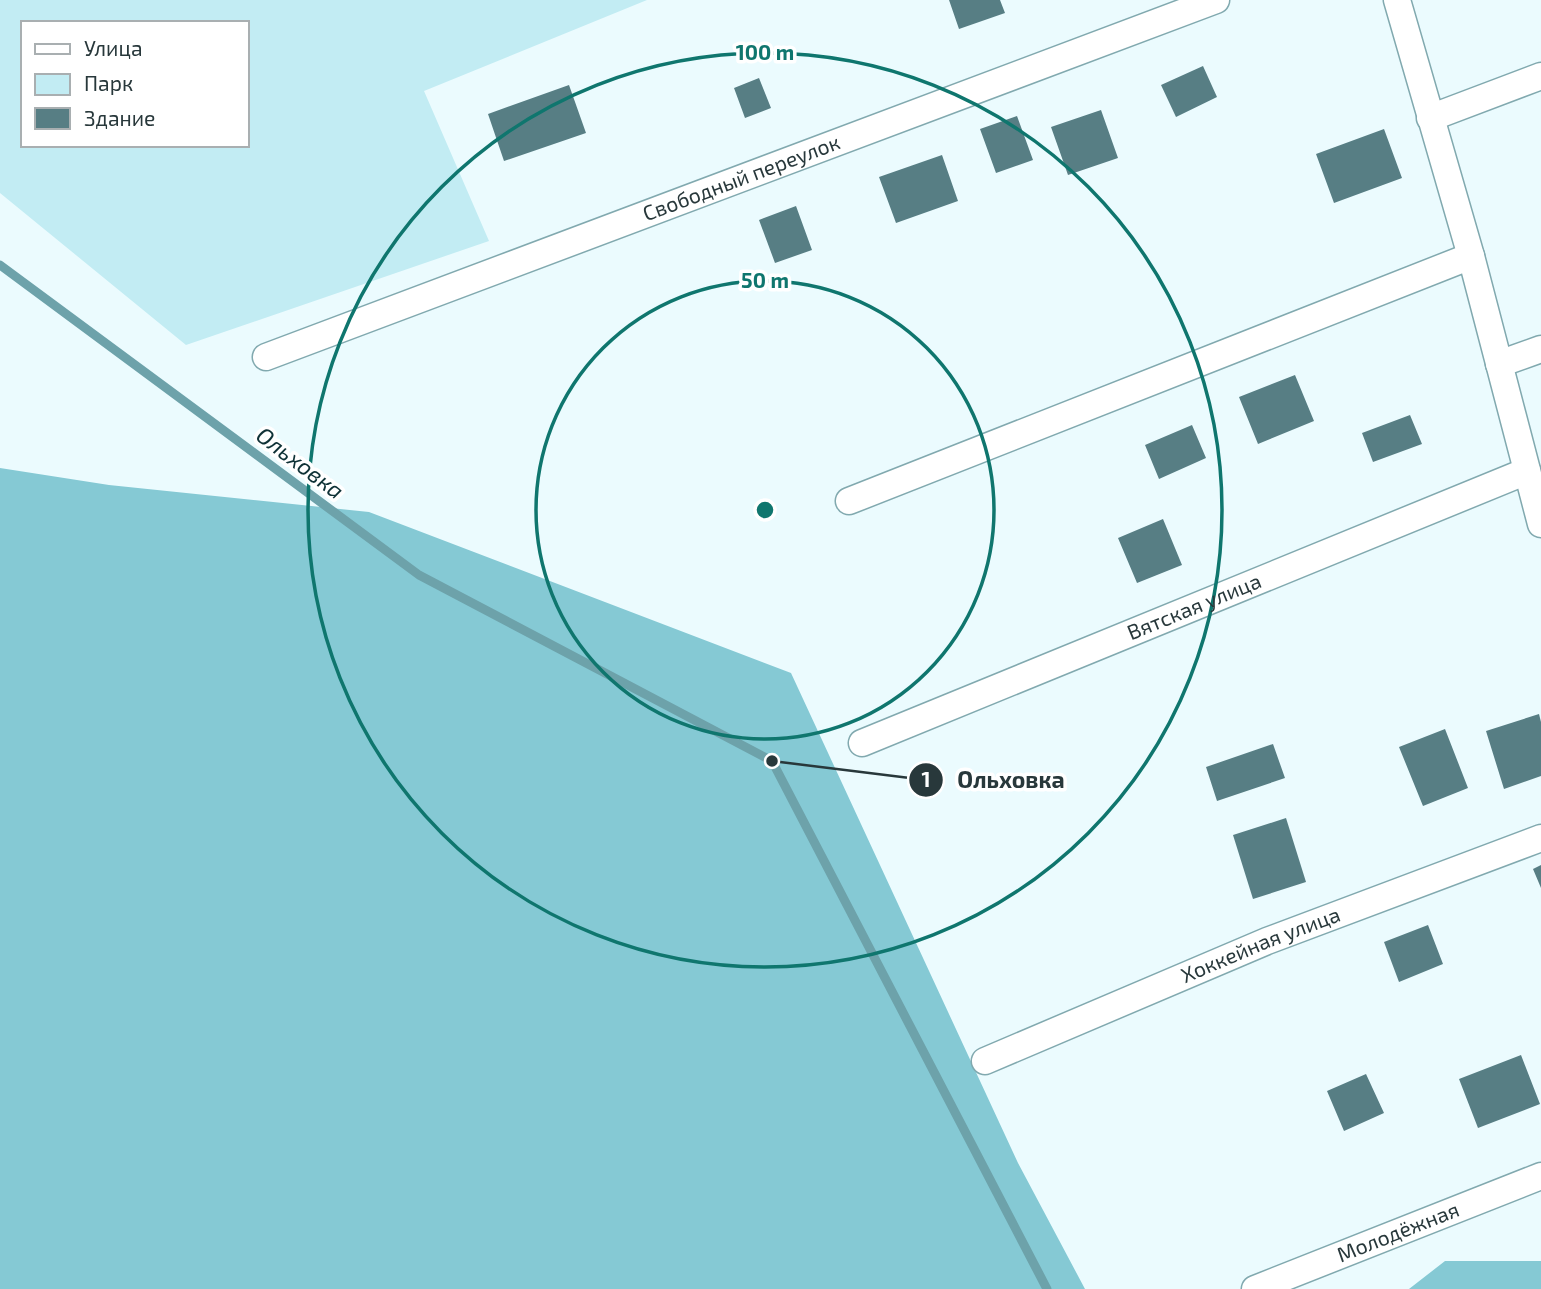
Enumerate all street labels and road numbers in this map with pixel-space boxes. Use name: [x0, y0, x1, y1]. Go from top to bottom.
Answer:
street label: Свободный переулок: [639, 129, 843, 225]
street label: Вятская улица: [1123, 567, 1264, 644]
street label: Хоккейная улица: [1177, 901, 1343, 987]
street label: Молодёжная: [1333, 1196, 1462, 1266]

